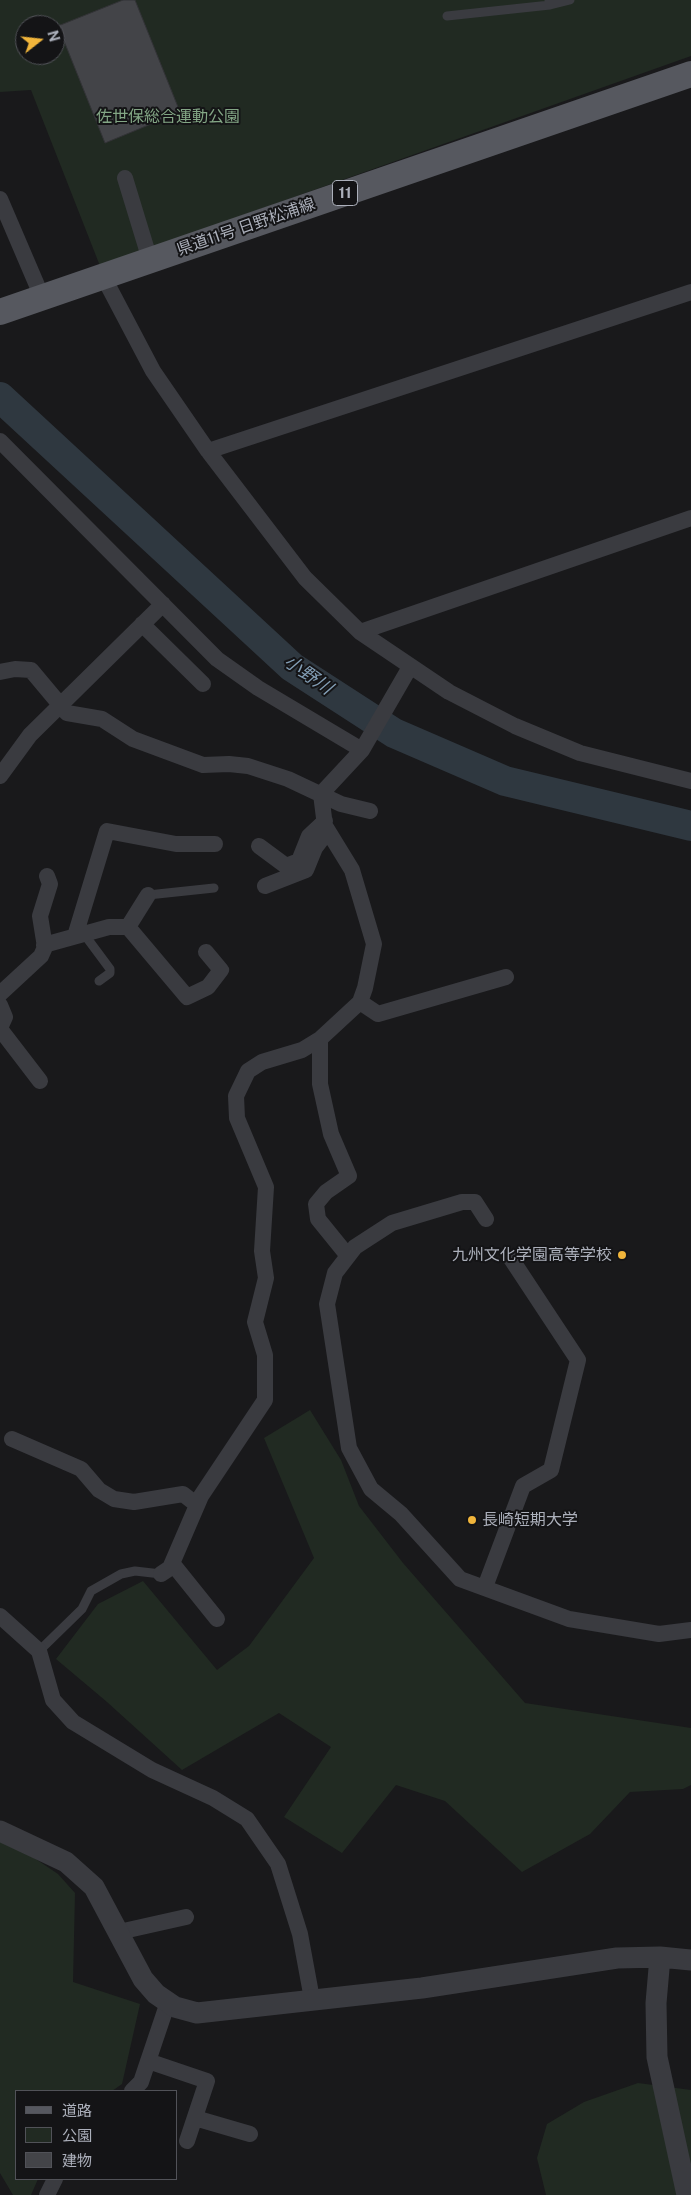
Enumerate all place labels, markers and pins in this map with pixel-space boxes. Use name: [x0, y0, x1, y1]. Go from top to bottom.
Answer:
place label: 九州文化学園高等学校: [452, 1245, 612, 1265]
marker: 九州文化学園高等学校: [616, 1249, 628, 1261]
place label: 長崎短期大学: [482, 1510, 578, 1530]
marker: 長崎短期大学: [466, 1514, 478, 1526]

